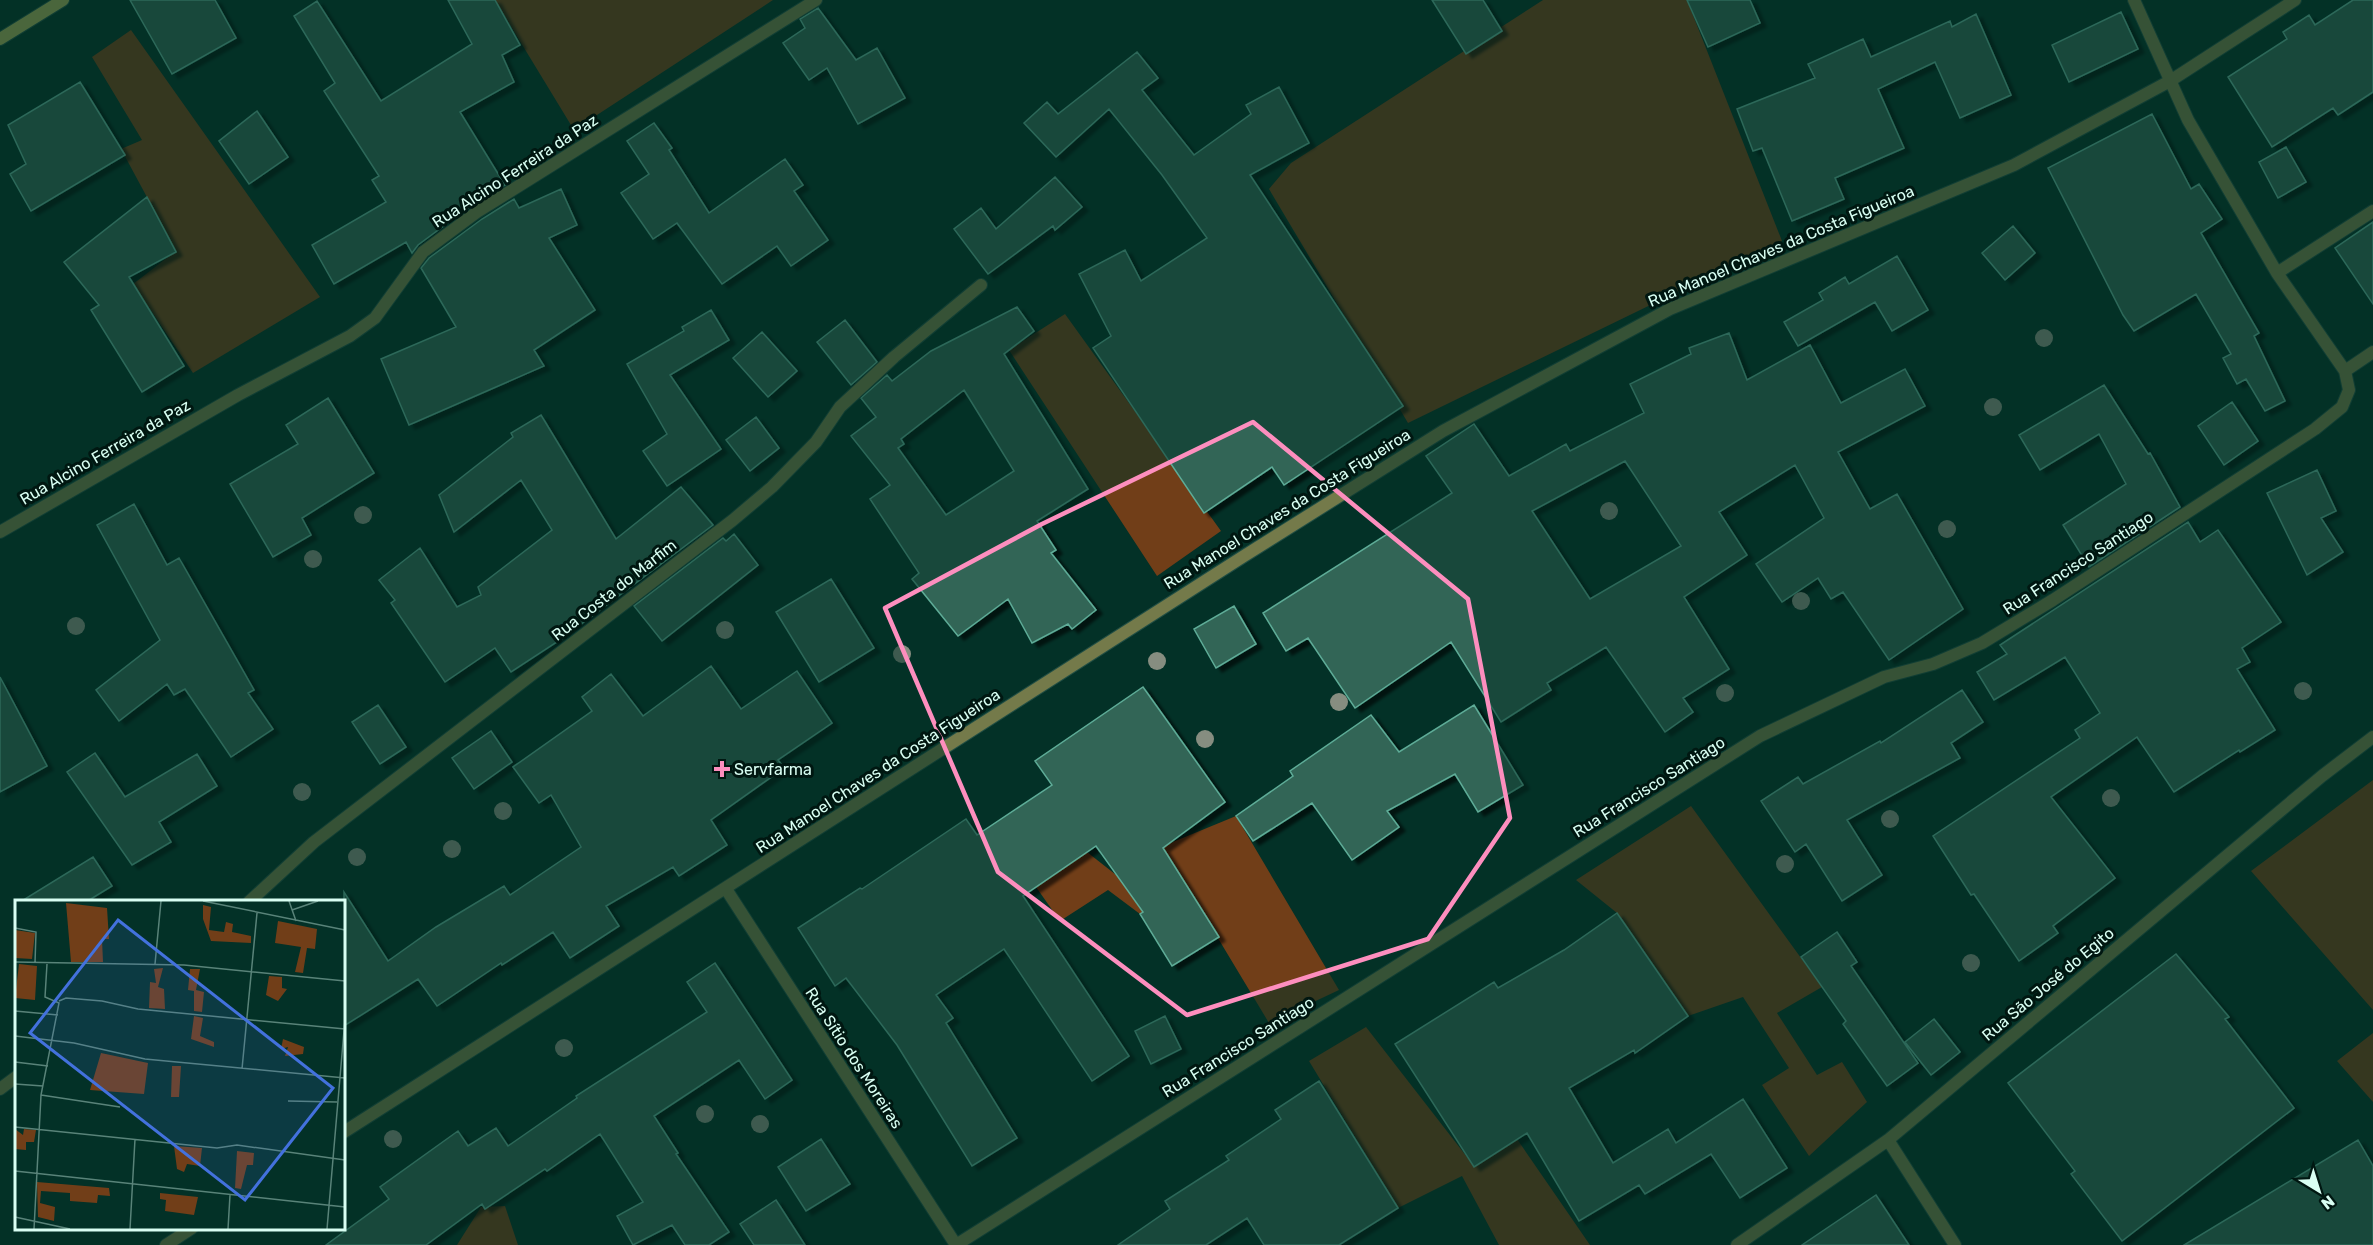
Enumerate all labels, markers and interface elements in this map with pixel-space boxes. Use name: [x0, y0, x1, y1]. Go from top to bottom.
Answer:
street label: Rua Alcino Ferreira da Paz: [429, 110, 601, 232]
street label: Rua Manoel Chaves da Costa Figueiroa: [1645, 181, 1917, 311]
street label: Rua Alcino Ferreira da Paz: [16, 395, 194, 509]
street label: Rua Manoel Chaves da Costa Figueiroa: [1160, 425, 1414, 593]
street label: Rua Francisco Santiago: [1999, 507, 2157, 619]
street label: Rua Costa do Marfim: [548, 535, 680, 645]
street label: Rua Manoel Chaves da Costa Figueiroa: [752, 685, 1004, 857]
street label: Rua Francisco Santiago: [1570, 732, 1728, 842]
place label: Servfarma: [734, 760, 812, 779]
marker: Servfarma: [715, 762, 729, 776]
inset map: [15, 900, 345, 1230]
street label: Rua São José do Egito: [1978, 923, 2118, 1045]
street label: Rua Sítio dos Moreiras: [801, 984, 907, 1132]
street label: Rua Francisco Santiago: [1159, 992, 1317, 1102]
north arrow: [2289, 1161, 2349, 1221]
text: N: [2318, 1191, 2338, 1213]

